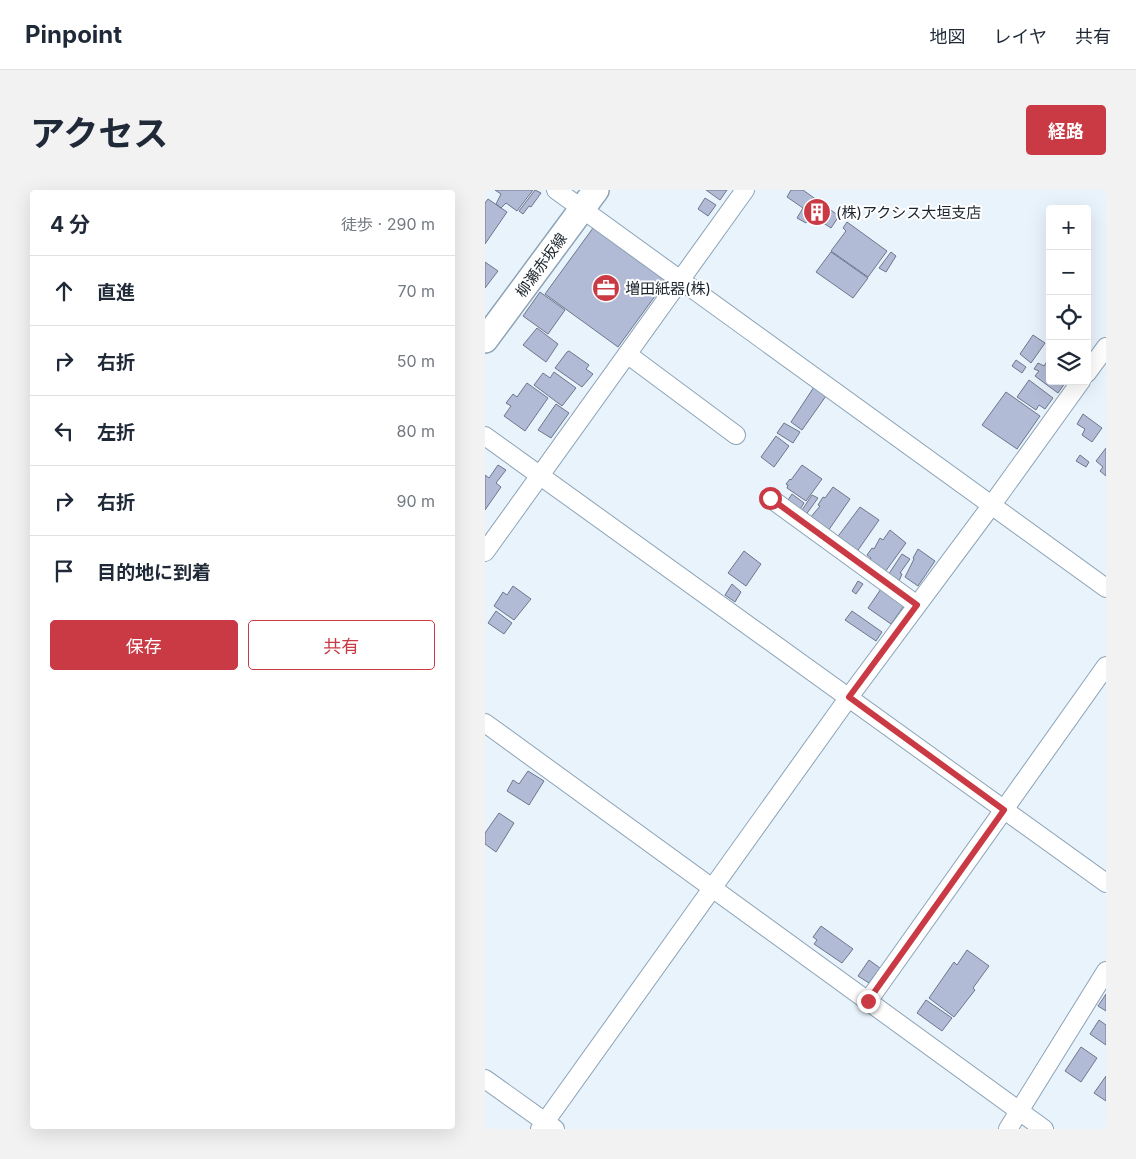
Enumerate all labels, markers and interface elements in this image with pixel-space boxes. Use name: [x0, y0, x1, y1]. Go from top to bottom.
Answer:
text: Pinpoint: [25, 20, 122, 49]
text: 地図: [930, 26, 966, 47]
text: レイヤ: [994, 26, 1047, 47]
text: 共有: [1075, 26, 1111, 47]
button: 経路: [1026, 105, 1106, 155]
text: アクセス: [30, 112, 168, 154]
building icon: (株)アクシス大垣支店: [802, 197, 832, 227]
place label: (株)アクシス大垣支店: [836, 203, 981, 222]
map controls: [1046, 205, 1091, 385]
button: +: [1046, 205, 1091, 250]
text: 4 分: [50, 212, 90, 237]
text: 徒歩 · 290 m: [341, 214, 435, 234]
street label: 柳瀬赤坂線: [511, 229, 571, 301]
button: −: [1046, 250, 1091, 295]
office icon: 増田紙器(株): [591, 273, 621, 303]
icon: ahead: [50, 277, 78, 305]
place label: 増田紙器(株): [625, 279, 711, 298]
text: 直進: [97, 281, 135, 304]
text: 70 m: [398, 281, 435, 301]
button: locate: [1046, 295, 1091, 340]
button: layers: [1046, 340, 1091, 385]
icon: right: [50, 347, 78, 375]
text: 右折: [97, 351, 135, 374]
text: 50 m: [397, 351, 435, 371]
icon: left: [50, 417, 78, 445]
text: 左折: [97, 421, 135, 444]
text: 80 m: [396, 421, 435, 441]
icon: right: [50, 487, 78, 515]
route start: [759, 487, 782, 510]
text: 右折: [97, 491, 135, 514]
text: 90 m: [396, 491, 435, 511]
icon: arrive: [50, 557, 78, 585]
text: 目的地に到着: [97, 561, 211, 584]
button: 保存: [50, 620, 238, 670]
button: 共有: [248, 620, 435, 670]
route end: [857, 990, 880, 1013]

